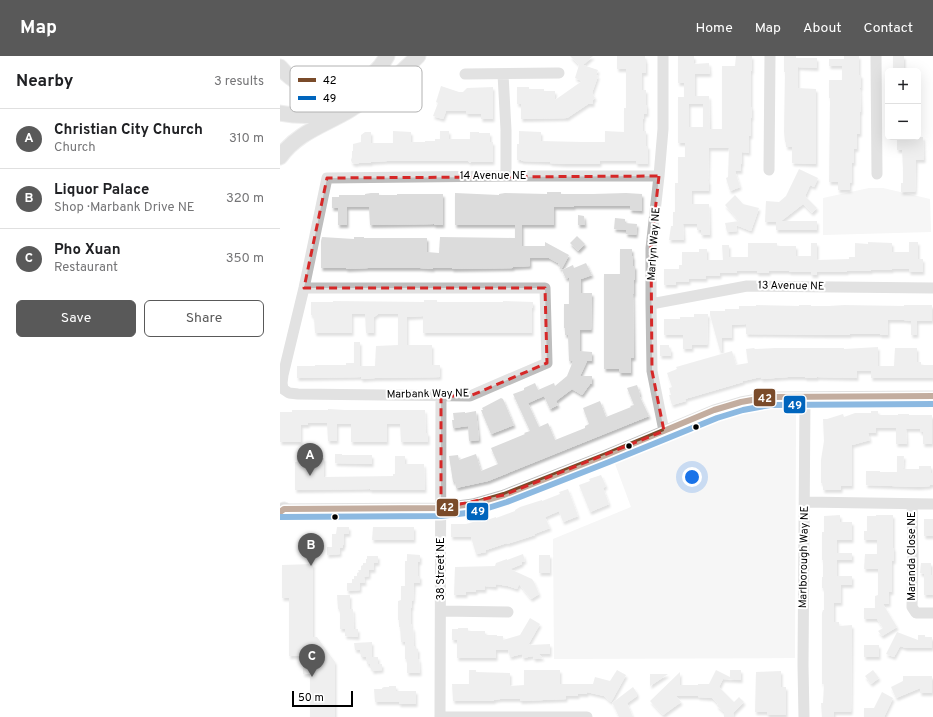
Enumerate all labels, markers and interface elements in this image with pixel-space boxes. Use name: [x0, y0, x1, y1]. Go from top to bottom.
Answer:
text: Map: [20, 16, 57, 40]
text: Home: [696, 20, 733, 37]
text: Map: [755, 20, 781, 37]
text: About: [803, 20, 842, 37]
text: Contact: [864, 20, 913, 37]
legend: [290, 66, 422, 112]
map controls: [885, 68, 921, 140]
button: +: [885, 68, 921, 104]
text: Nearby: [16, 71, 73, 93]
text: 3 results: [214, 74, 264, 90]
text: 42: [323, 74, 337, 88]
text: 49: [323, 92, 336, 106]
button: −: [885, 104, 921, 140]
text: Christian City Church: [54, 121, 203, 140]
text: A: [24, 131, 34, 147]
text: 310 m: [229, 131, 264, 147]
text: Church: [54, 140, 96, 156]
street label: 14 Avenue NE: [460, 169, 526, 183]
text: Liquor Palace: [54, 181, 149, 200]
text: B: [25, 191, 33, 207]
text: 320 m: [226, 191, 264, 207]
text: Shop · Marbank Drive NE: [54, 200, 195, 216]
street label: Marlyn Way NE: [644, 207, 664, 281]
text: Pho Xuan: [54, 241, 121, 260]
text: C: [25, 251, 33, 267]
text: 350 m: [226, 251, 264, 267]
text: Restaurant: [54, 260, 118, 276]
street label: 13 Avenue NE: [758, 278, 824, 294]
button: Save: [16, 300, 136, 337]
button: Share: [144, 300, 264, 337]
street label: Marbank Way NE: [386, 386, 470, 402]
line badge: 42: [753, 388, 776, 407]
text: 42: [758, 392, 772, 406]
line badge: 49: [783, 395, 806, 414]
text: 49: [788, 399, 802, 413]
unlabelled marker: [691, 422, 701, 432]
unlabelled marker: [624, 441, 634, 451]
pin: A: [297, 443, 323, 476]
your location: [682, 467, 702, 487]
line badge: 42: [436, 498, 459, 517]
text: 42: [440, 501, 454, 515]
line badge: 49: [466, 502, 489, 521]
text: 49: [471, 505, 485, 519]
street label: Marlborough Way NE: [796, 506, 812, 608]
street label: Maranda Close NE: [905, 511, 919, 601]
unlabelled marker: [330, 512, 340, 522]
pin: B: [298, 533, 324, 566]
street label: 38 Street NE: [434, 537, 448, 601]
pin: C: [299, 644, 325, 677]
scale bar: [292, 689, 353, 708]
text: 50 m: [298, 691, 324, 705]

